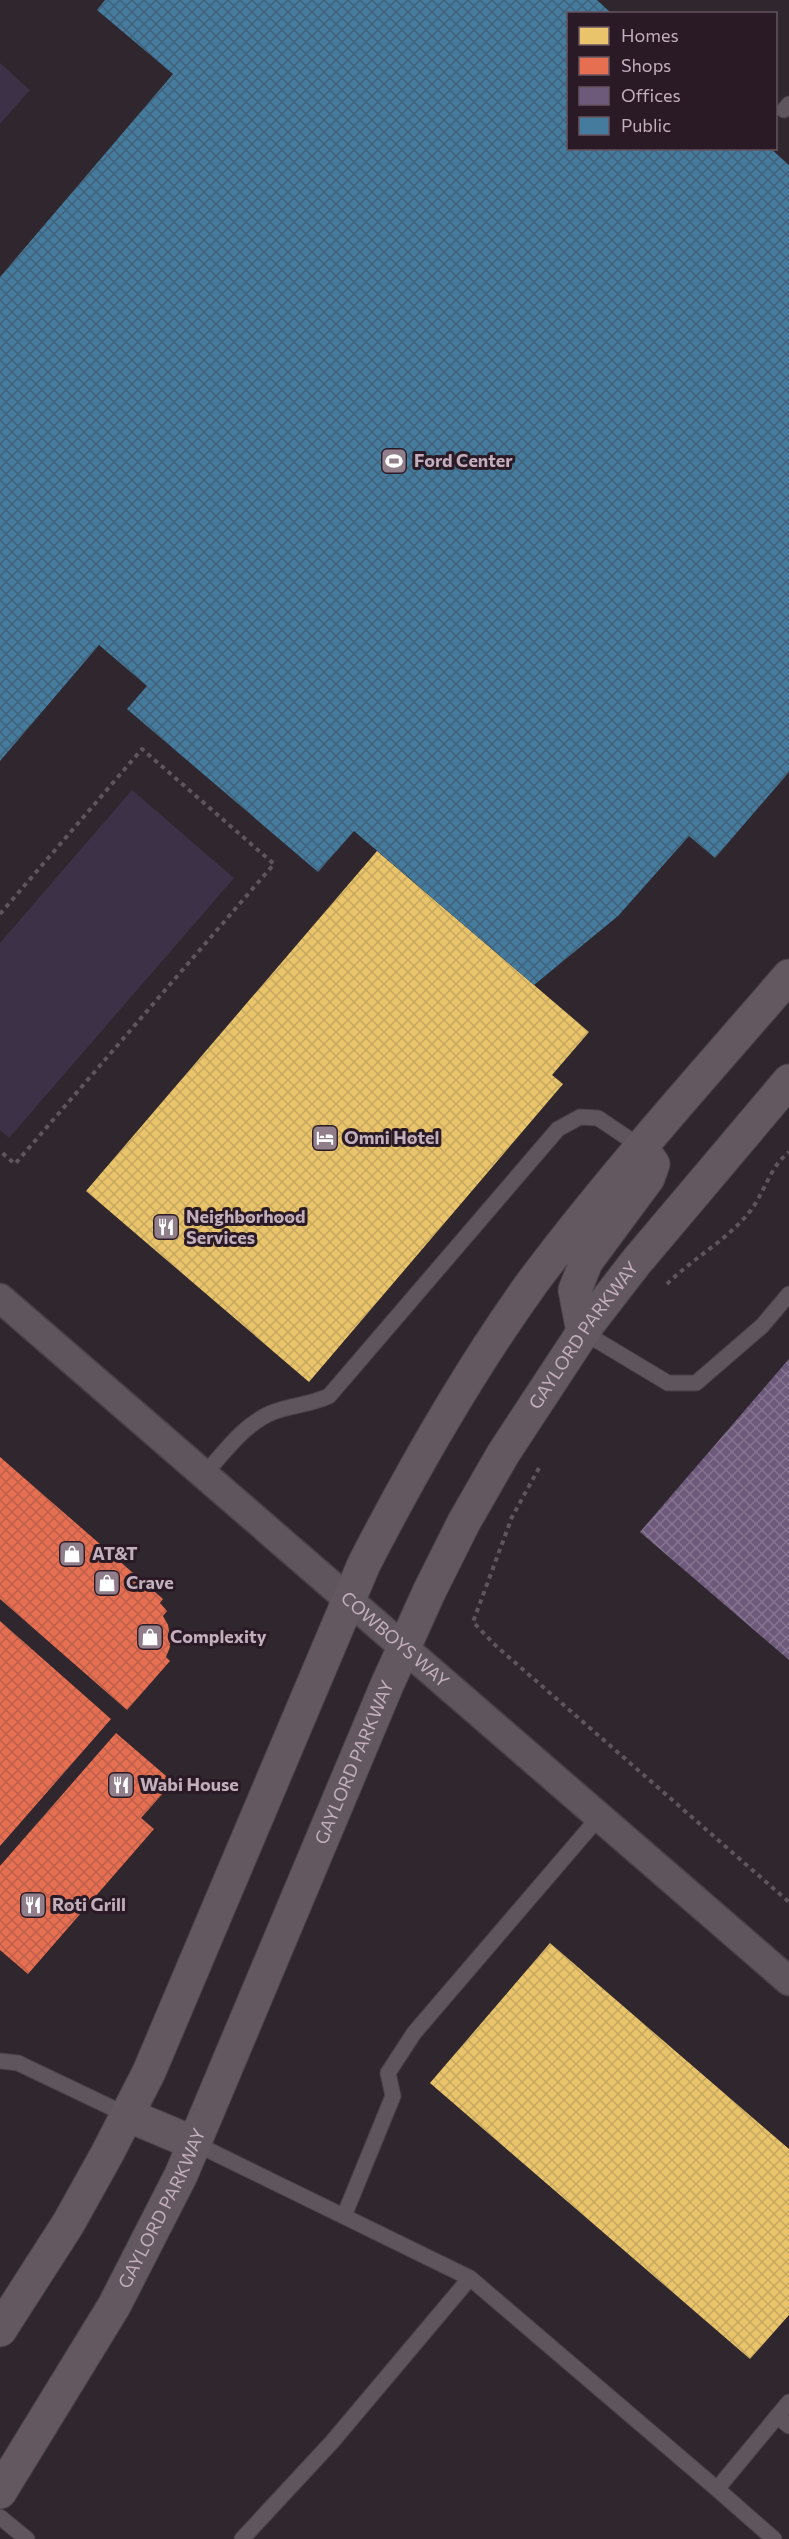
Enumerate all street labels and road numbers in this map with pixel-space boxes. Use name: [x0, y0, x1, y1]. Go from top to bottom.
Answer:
street label: GAYLORD PARKWAY: [523, 1256, 643, 1413]
street label: COWBOYS WAY: [337, 1586, 454, 1692]
street label: GAYLORD PARKWAY: [309, 1676, 398, 1847]
street label: GAYLORD PARKWAY: [113, 2124, 210, 2292]

